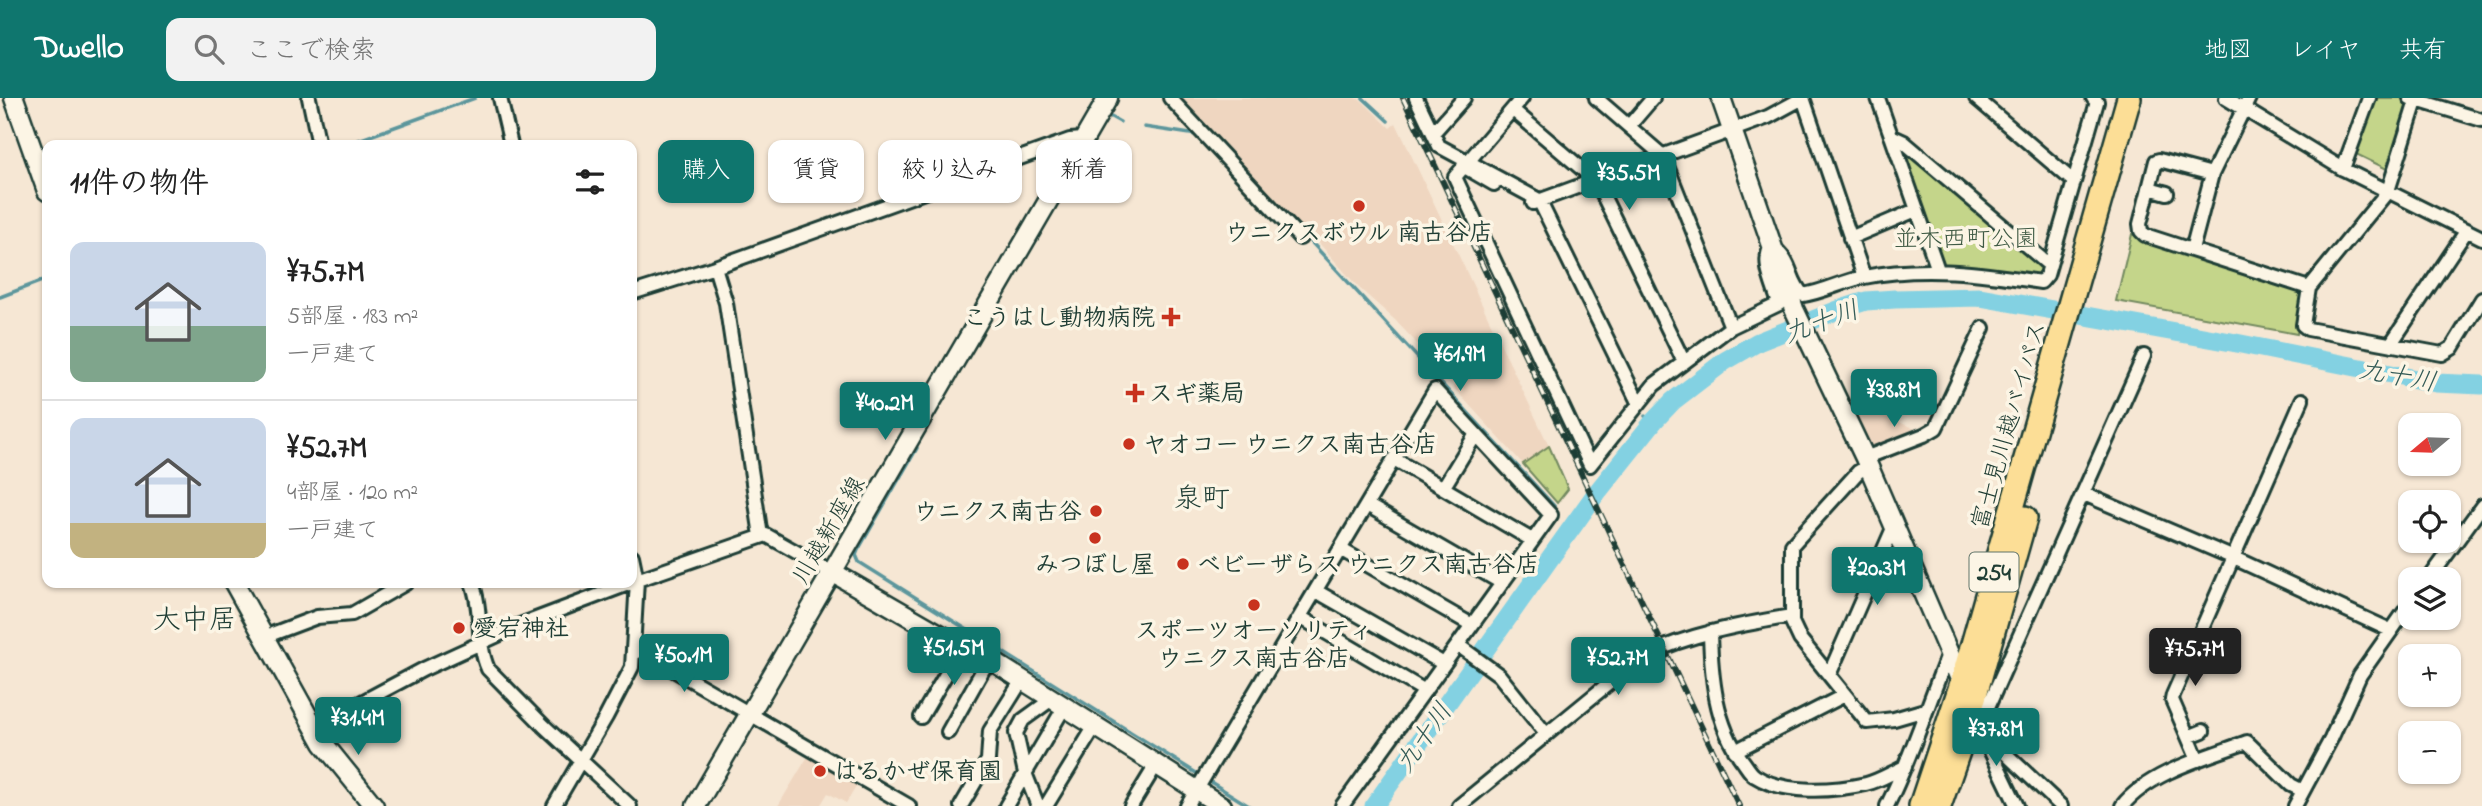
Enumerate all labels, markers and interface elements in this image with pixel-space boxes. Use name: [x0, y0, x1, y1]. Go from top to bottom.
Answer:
search box: [166, 18, 656, 81]
text: Dwello: [35, 25, 124, 73]
icon: search: [190, 30, 228, 68]
text: ここで検索: [246, 33, 376, 71]
text: 地図: [2204, 34, 2252, 69]
text: レイヤ: [2290, 34, 2361, 69]
text: 共有: [2399, 34, 2447, 69]
chip: 購入: [658, 140, 754, 203]
chip: 賃貸: [768, 140, 864, 203]
chip: 絞り込み: [878, 140, 1022, 203]
chip: 新着: [1036, 140, 1132, 203]
pin: ¥35.5M: [1572, 152, 1686, 212]
text: ¥35.5M: [1597, 158, 1661, 191]
text: 11件の物件: [70, 163, 209, 207]
icon: filters: [571, 163, 609, 201]
marker: ウニクスボウル 南古谷店: [1351, 198, 1367, 214]
place label: ウニクスボウル 南古谷店: [1225, 217, 1493, 252]
park label: 並木西町公園: [1894, 223, 2038, 258]
text: ¥75.7M: [287, 252, 365, 296]
icon: home: [126, 270, 210, 354]
water label: 九十川: [1779, 293, 1865, 355]
text: 5部屋 · 183 m²: [287, 301, 418, 334]
place label: こうはし動物病院: [963, 302, 1155, 337]
marker: こうはし動物病院: [1161, 307, 1181, 327]
street label: 富士見川越バイパス: [1964, 317, 2057, 534]
pin: ¥61.9M: [1403, 334, 1517, 393]
text: 一戸建て: [287, 339, 379, 372]
text: ¥61.9M: [1434, 339, 1486, 372]
water label: 九十川: [2356, 352, 2439, 403]
pin: ¥38.8M: [1837, 370, 1951, 429]
text: ¥38.8M: [1867, 375, 1921, 408]
place label: スギ薬局: [1149, 378, 1245, 413]
pin: ¥40.2M: [828, 382, 942, 442]
marker: スギ薬局: [1127, 385, 1143, 401]
text: ¥40.2M: [856, 388, 914, 421]
north arrow: [2398, 413, 2460, 476]
map controls: [2398, 413, 2461, 784]
text: ¥52.7M: [287, 428, 367, 472]
place label: ヤオコー ウニクス南古谷店: [1143, 429, 1437, 464]
marker: ヤオコー ウニクス南古谷店: [1121, 436, 1137, 452]
icon: home: [126, 446, 210, 530]
street label: 川越新座線: [785, 471, 875, 592]
text: 4部屋 · 120 m²: [287, 477, 418, 510]
district label: 泉町: [1174, 480, 1230, 521]
button: locate: [2398, 490, 2461, 553]
place label: ウニクス南古谷: [914, 496, 1082, 531]
marker: ウニクス南古谷: [1088, 503, 1104, 519]
text: 一戸建て: [287, 515, 379, 548]
marker: みつぼし屋: [1087, 530, 1103, 546]
pin: ¥20.3M: [1820, 547, 1934, 607]
place label: みつぼし屋: [1035, 549, 1155, 584]
place label: ベビーザらス ウニクス南古谷店: [1197, 549, 1539, 584]
road number: 254: [1969, 552, 2018, 592]
text: ¥20.3M: [1848, 553, 1906, 586]
marker: ベビーザらス ウニクス南古谷店: [1175, 556, 1191, 572]
button: layers: [2398, 567, 2461, 630]
marker: スポーツオーソリティ ウニクス南古谷店: [1246, 597, 1262, 613]
district label: 大中居: [153, 601, 237, 642]
place label: 愛宕神社: [473, 613, 569, 648]
place label: スポーツオーソリティ ウニクス南古谷店: [1135, 615, 1373, 678]
marker: 愛宕神社: [451, 620, 467, 636]
pin: ¥51.5M: [897, 628, 1011, 687]
pin: ¥75.7M: [2138, 628, 2252, 688]
text: ¥51.5M: [923, 633, 985, 666]
pin: ¥50.1M: [627, 634, 741, 694]
text: ¥75.7M: [2165, 634, 2225, 667]
pin: ¥52.7M: [1561, 638, 1675, 697]
text: ¥50.1M: [655, 640, 713, 673]
text: ¥52.7M: [1587, 643, 1649, 676]
button: +: [2398, 644, 2461, 707]
water label: 九十川: [1388, 696, 1463, 782]
pin: ¥31.4M: [301, 698, 415, 757]
text: ¥31.4M: [331, 703, 385, 736]
pin: ¥37.8M: [1939, 708, 2053, 768]
text: ¥37.8M: [1968, 714, 2024, 747]
button: −: [2398, 721, 2461, 784]
place label: はるかぜ保育園: [834, 756, 1002, 791]
marker: はるかぜ保育園: [812, 763, 828, 779]

